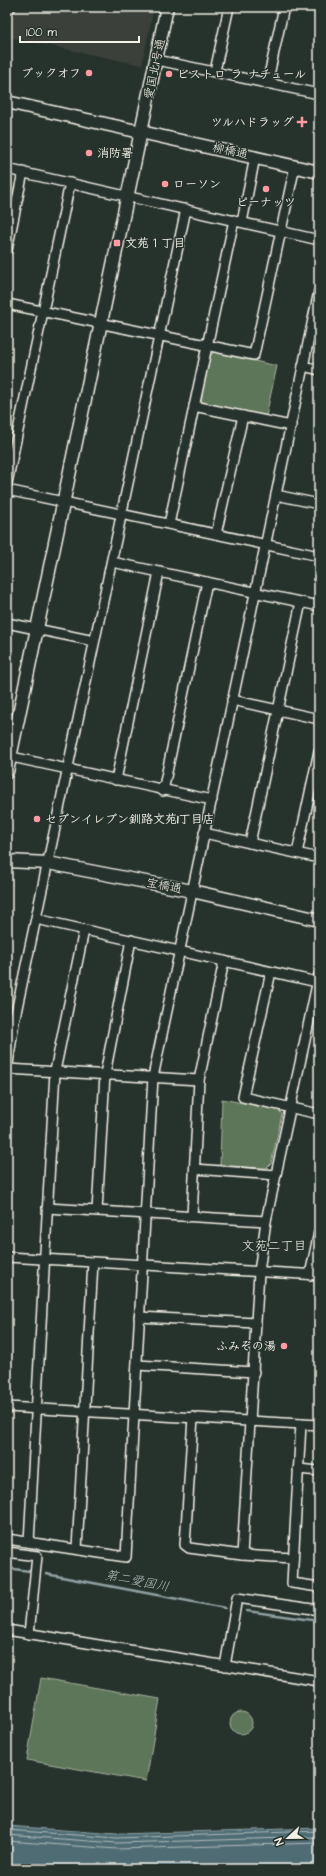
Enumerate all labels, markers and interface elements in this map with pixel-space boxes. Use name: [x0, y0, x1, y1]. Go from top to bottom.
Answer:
scale bar: [20, 18, 139, 44]
text: 100 m: [26, 24, 57, 41]
street label: 愛国北1号通: [140, 37, 170, 101]
place label: ブックオフ: [21, 65, 81, 82]
place label: ビストロ ラ ナチュール: [177, 66, 306, 83]
marker: ブックオフ: [84, 68, 94, 78]
marker: ビストロ ラ ナチュール: [164, 69, 174, 79]
place label: ツルハドラッグ: [211, 114, 294, 131]
marker: ツルハドラッグ: [297, 117, 307, 127]
street label: 柳橋通: [211, 139, 249, 163]
place label: 消防署: [97, 145, 133, 162]
marker: 消防署: [84, 148, 94, 158]
place label: ローソン: [173, 176, 221, 193]
marker: ローソン: [160, 179, 170, 189]
marker: ピーナッツ: [261, 184, 271, 194]
place label: ピーナッツ: [236, 194, 296, 211]
place label: 文苑１丁目: [125, 235, 185, 252]
marker: 文苑１丁目: [112, 238, 122, 248]
place label: セブンイレブン釧路文苑1丁目店: [45, 811, 215, 828]
marker: セブンイレブン釧路文苑1丁目店: [32, 814, 42, 824]
street label: 宝橋通: [145, 874, 183, 898]
district label: 文苑二丁目: [241, 1237, 307, 1255]
place label: ふみぞの湯: [216, 1338, 276, 1355]
marker: ふみぞの湯: [279, 1341, 289, 1351]
water label: 第二愛国川: [103, 1566, 171, 1596]
north arrow: [268, 1818, 308, 1858]
text: N: [271, 1835, 287, 1848]

